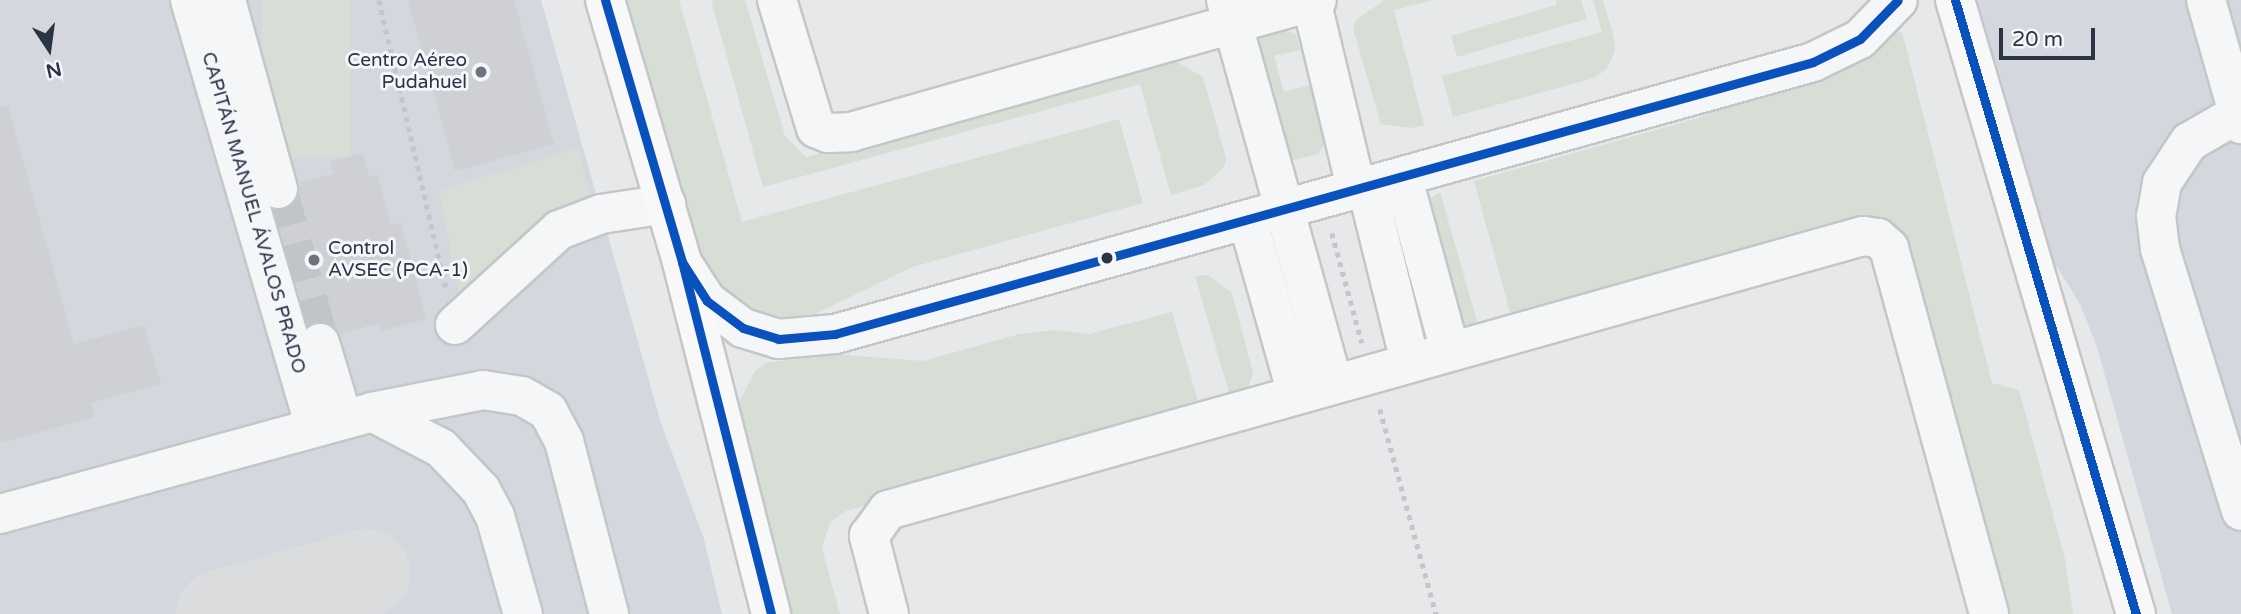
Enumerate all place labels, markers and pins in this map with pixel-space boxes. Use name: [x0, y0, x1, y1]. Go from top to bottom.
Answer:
place label: Centro Aéreo Pudahuel: [347, 50, 467, 94]
marker: Centro Aéreo Pudahuel: [473, 64, 489, 80]
place label: Control AVSEC (PCA-1): [328, 238, 468, 282]
unlabelled marker: [1100, 251, 1114, 265]
marker: Control AVSEC (PCA-1): [306, 252, 322, 268]

